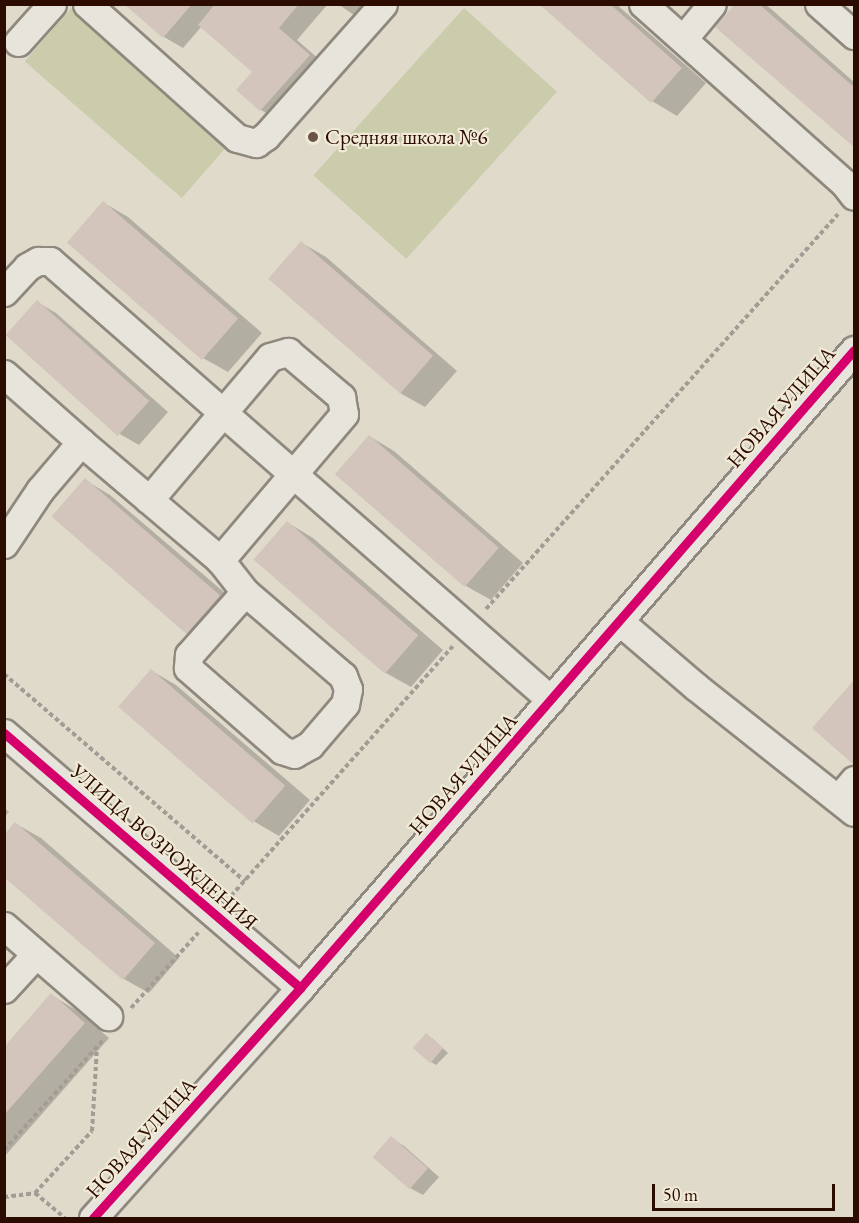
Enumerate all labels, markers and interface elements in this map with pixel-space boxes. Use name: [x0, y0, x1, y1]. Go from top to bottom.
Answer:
place label: Средняя школа №6: [325, 124, 487, 150]
marker: Средняя школа №6: [306, 130, 320, 144]
street label: НОВАЯ УЛИЦА: [721, 341, 841, 473]
street label: НОВАЯ УЛИЦА: [403, 708, 523, 840]
street label: УЛИЦА ВОЗРОЖДЕНИЯ: [65, 759, 263, 935]
street label: НОВАЯ УЛИЦА: [81, 1073, 201, 1203]
scale bar: [655, 1172, 838, 1210]
text: 50 m: [663, 1183, 698, 1206]

